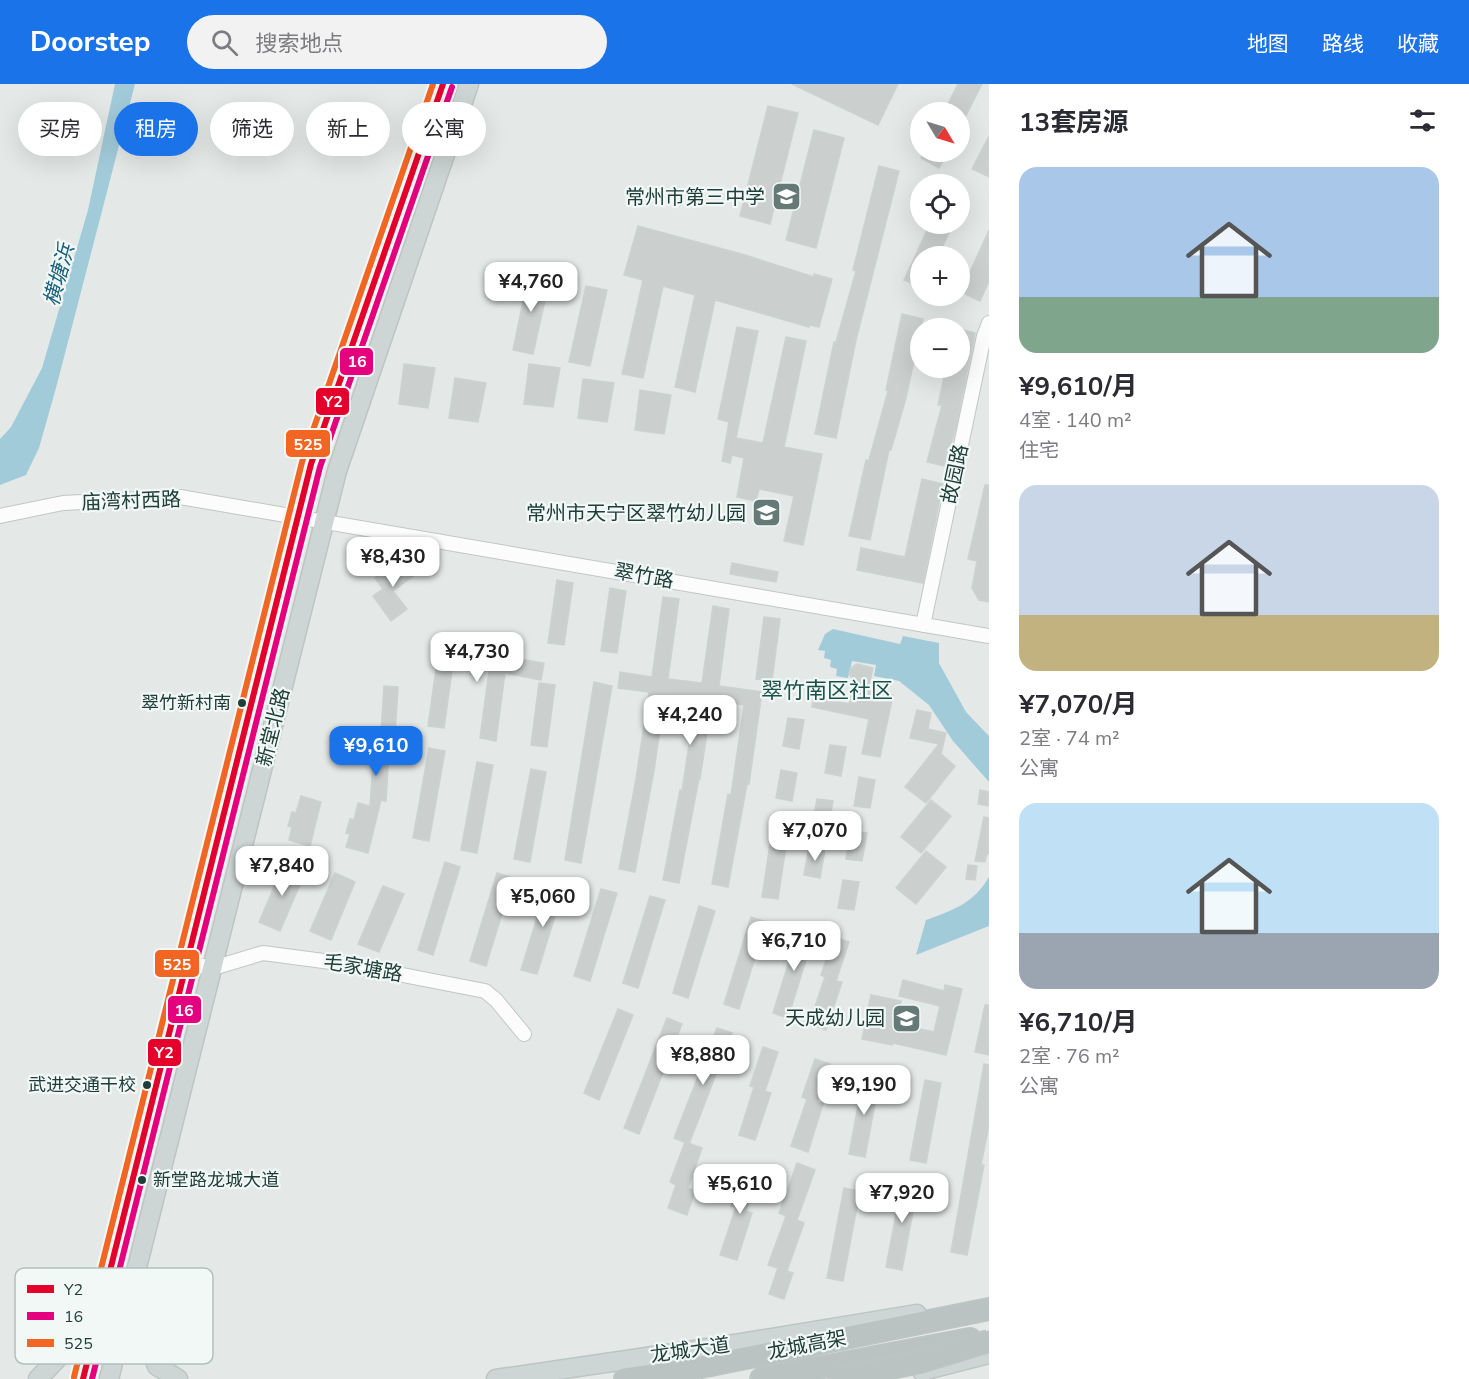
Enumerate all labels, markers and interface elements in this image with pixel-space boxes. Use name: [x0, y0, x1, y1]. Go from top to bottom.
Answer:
search box: [187, 15, 607, 69]
text: Doorstep: [30, 23, 151, 61]
icon: search: [208, 26, 241, 59]
text: 搜索地点: [256, 29, 344, 59]
text: 地图: [1247, 30, 1289, 58]
text: 路线: [1322, 30, 1364, 58]
text: 收藏: [1397, 30, 1439, 58]
chip: 买房: [18, 102, 102, 156]
chip: 租房: [114, 102, 198, 156]
chip: 筛选: [210, 102, 294, 156]
chip: 新上: [306, 102, 390, 156]
chip: 公寓: [402, 102, 486, 156]
north arrow: [910, 102, 970, 162]
map controls: [910, 102, 970, 378]
icon: filters: [1406, 104, 1439, 137]
text: 13套房源: [1019, 105, 1128, 140]
button: locate: [910, 174, 970, 234]
school or university icon: 常州市第三中学: [770, 181, 802, 213]
place label: 常州市第三中学: [625, 184, 765, 211]
icon: home: [1175, 206, 1283, 314]
water label: 横塘浜: [37, 239, 81, 309]
button: +: [910, 246, 970, 306]
pin: ¥4,760: [482, 262, 580, 313]
text: ¥4,760: [499, 268, 563, 295]
button: −: [910, 318, 970, 378]
line badge: 16: [339, 347, 374, 376]
text: 16: [347, 351, 367, 373]
text: ¥9,610/月: [1019, 369, 1138, 404]
line badge: Y2: [315, 387, 350, 416]
text: Y2: [322, 391, 343, 413]
text: 4室 · 140 m²: [1019, 407, 1132, 434]
line badge: 525: [285, 429, 331, 458]
text: 525: [294, 434, 322, 456]
text: 住宅: [1019, 437, 1059, 464]
street label: 故园路: [936, 442, 974, 506]
street label: 庙湾村西路: [81, 486, 181, 516]
school or university icon: 常州市天宁区翠竹幼儿园: [751, 497, 783, 529]
place label: 常州市天宁区翠竹幼儿园: [526, 500, 746, 527]
icon: home: [1175, 524, 1283, 632]
pin: ¥8,430: [344, 537, 442, 588]
text: ¥8,430: [361, 543, 425, 570]
street label: 翠竹路: [612, 557, 676, 595]
pin: ¥4,730: [428, 632, 526, 683]
text: ¥4,730: [445, 638, 509, 665]
district label: 翠竹南区社区: [761, 676, 893, 706]
street label: 新堂北路: [250, 685, 296, 769]
text: ¥7,070/月: [1019, 687, 1138, 722]
place label: 翠竹新村南: [141, 691, 231, 715]
pin: ¥4,240: [641, 695, 739, 746]
marker: 翠竹新村南: [236, 697, 248, 709]
text: ¥4,240: [658, 701, 722, 728]
text: 2室 · 74 m²: [1019, 725, 1120, 752]
pin: ¥9,610: [327, 726, 425, 777]
text: ¥9,610: [344, 732, 408, 759]
text: 公寓: [1019, 755, 1059, 782]
pin: ¥7,070: [766, 811, 864, 862]
text: ¥7,070: [783, 817, 847, 844]
icon: home: [1175, 842, 1283, 950]
pin: ¥7,840: [233, 846, 331, 897]
text: ¥7,840: [250, 852, 314, 879]
pin: ¥5,060: [494, 877, 592, 928]
text: ¥5,060: [511, 883, 575, 910]
pin: ¥6,710: [745, 921, 843, 972]
text: ¥6,710: [762, 927, 826, 954]
street label: 毛家塘路: [321, 948, 405, 988]
line badge: 525: [154, 949, 200, 978]
text: 525: [163, 954, 191, 976]
line badge: 16: [167, 995, 202, 1024]
text: 16: [174, 1000, 194, 1022]
school or university icon: 天成幼儿园: [890, 1002, 922, 1034]
place label: 天成幼儿园: [785, 1005, 885, 1032]
text: ¥6,710/月: [1019, 1005, 1138, 1040]
pin: ¥8,880: [654, 1035, 752, 1086]
line badge: Y2: [147, 1038, 182, 1067]
text: ¥8,880: [671, 1041, 735, 1068]
text: Y2: [153, 1042, 174, 1064]
text: 2室 · 76 m²: [1019, 1043, 1120, 1070]
pin: ¥9,190: [815, 1065, 913, 1116]
text: ¥9,190: [832, 1071, 896, 1098]
place label: 武进交通干校: [28, 1073, 136, 1097]
text: 公寓: [1019, 1073, 1059, 1100]
marker: 武进交通干校: [141, 1079, 153, 1091]
pin: ¥5,610: [691, 1164, 789, 1215]
place label: 新堂路龙城大道: [153, 1168, 279, 1192]
text: ¥5,610: [708, 1170, 772, 1197]
pin: ¥7,920: [853, 1173, 951, 1224]
marker: 新堂路龙城大道: [136, 1174, 148, 1186]
text: ¥7,920: [870, 1179, 934, 1206]
legend: [15, 1268, 213, 1364]
text: Y2: [63, 1279, 83, 1301]
text: 16: [64, 1306, 83, 1328]
street label: 龙城高架: [765, 1324, 849, 1366]
street label: 龙城大道: [649, 1331, 731, 1369]
text: 525: [64, 1333, 93, 1355]

